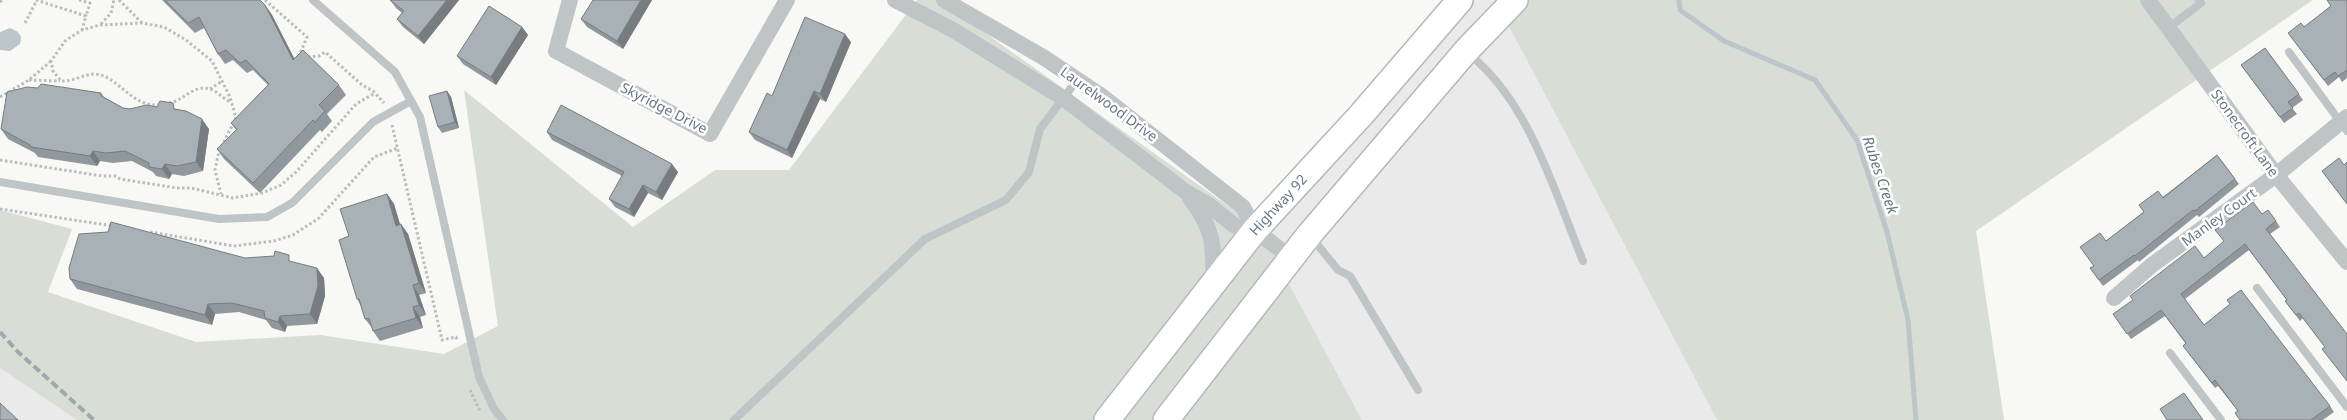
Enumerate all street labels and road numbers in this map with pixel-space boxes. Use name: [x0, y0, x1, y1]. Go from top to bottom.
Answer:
street label: Laurelwood Drive: [1057, 62, 1162, 145]
street label: Skyridge Drive: [618, 78, 711, 138]
street label: Stonecroft Lane: [2207, 85, 2284, 180]
street label: Highway 92: [1245, 170, 1311, 239]
street label: Manley Court: [2178, 183, 2260, 250]

